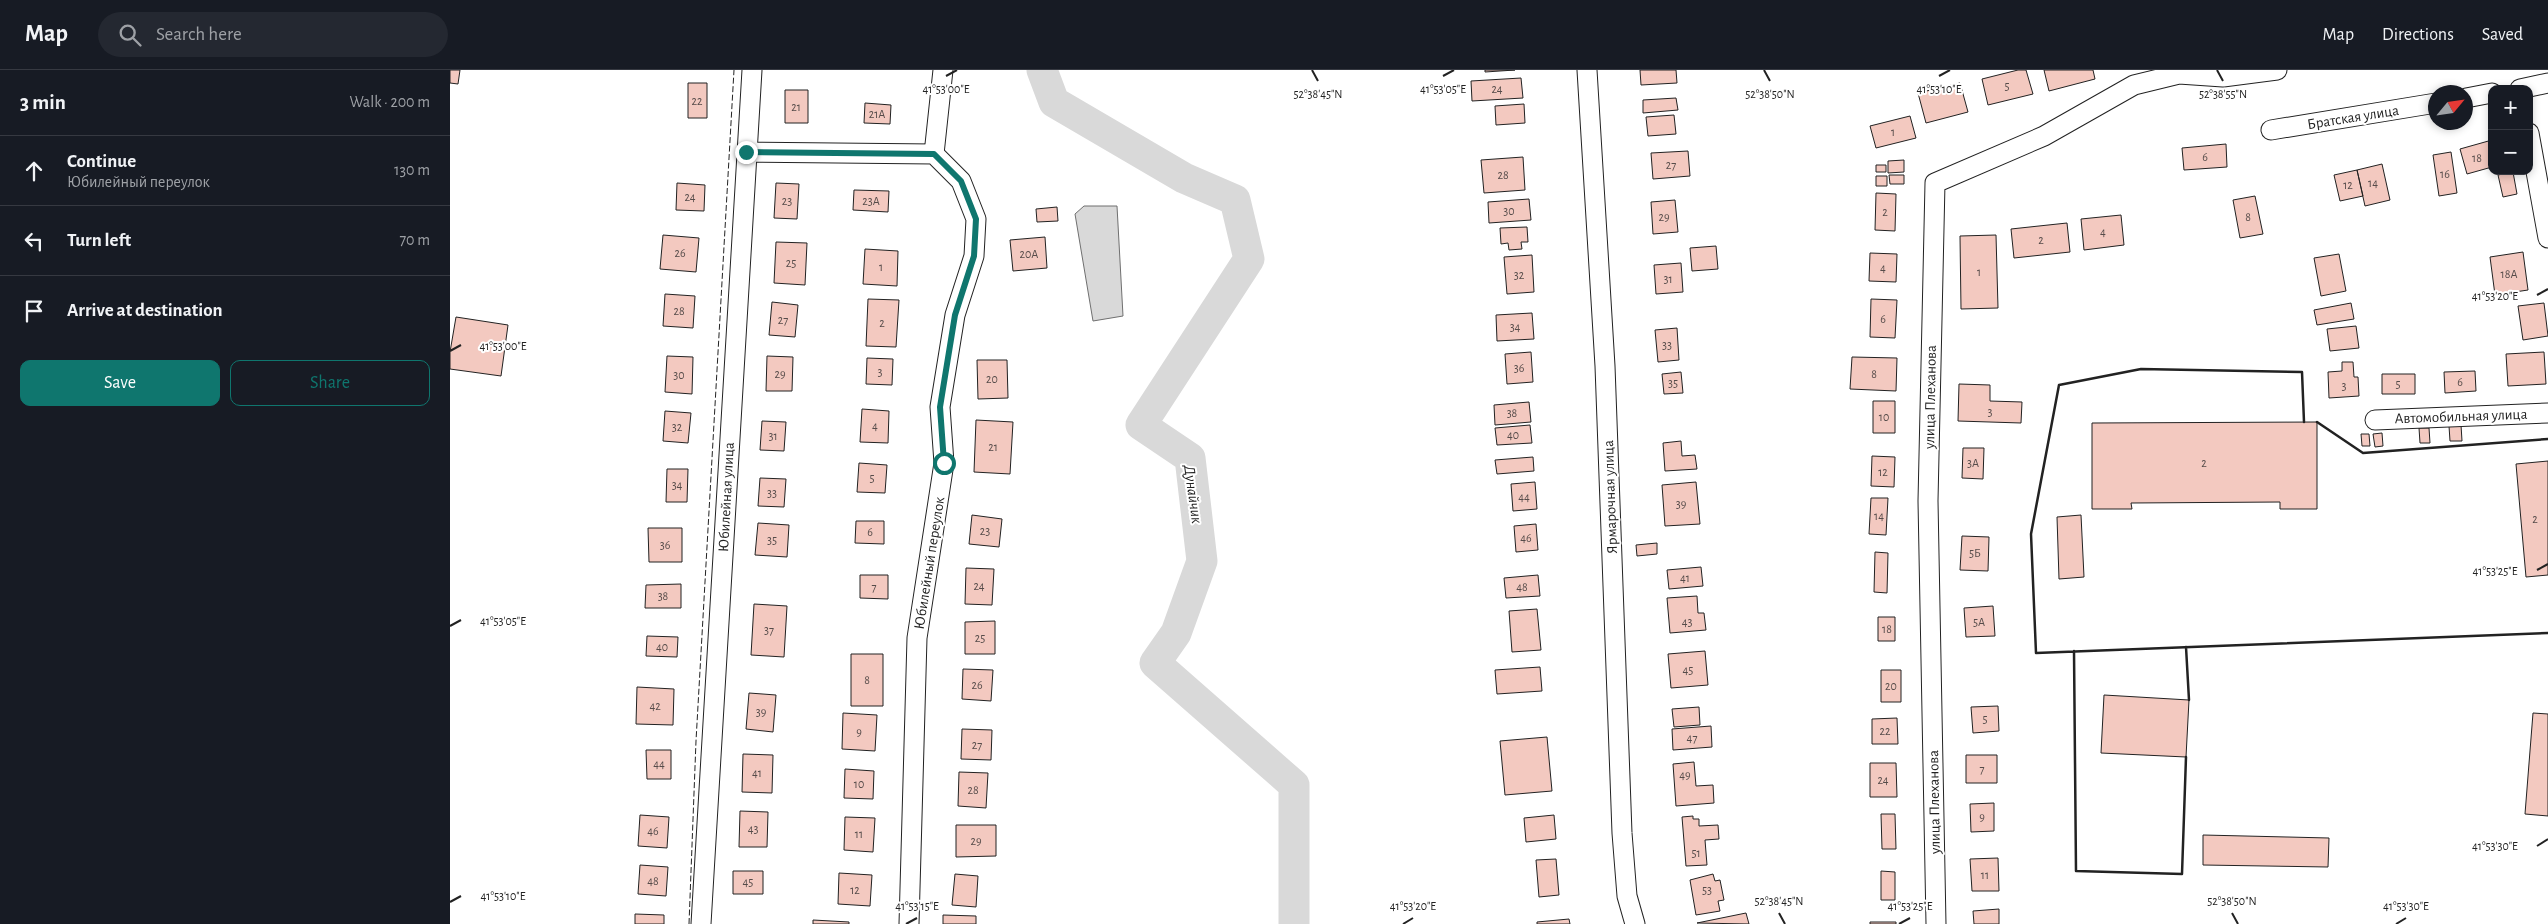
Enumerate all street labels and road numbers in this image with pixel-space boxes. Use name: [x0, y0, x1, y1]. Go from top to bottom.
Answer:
street label: Братская улица: [2306, 103, 2400, 132]
street label: улица Плеханова: [1922, 345, 1939, 450]
street label: Автомобильная улица: [2394, 407, 2528, 426]
street label: Ярмарочная улица: [1601, 440, 1620, 554]
street label: Юбилейная улица: [716, 442, 737, 552]
street label: Юбилейный переулок: [912, 496, 947, 630]
street label: улица Плеханова: [1926, 750, 1943, 855]

